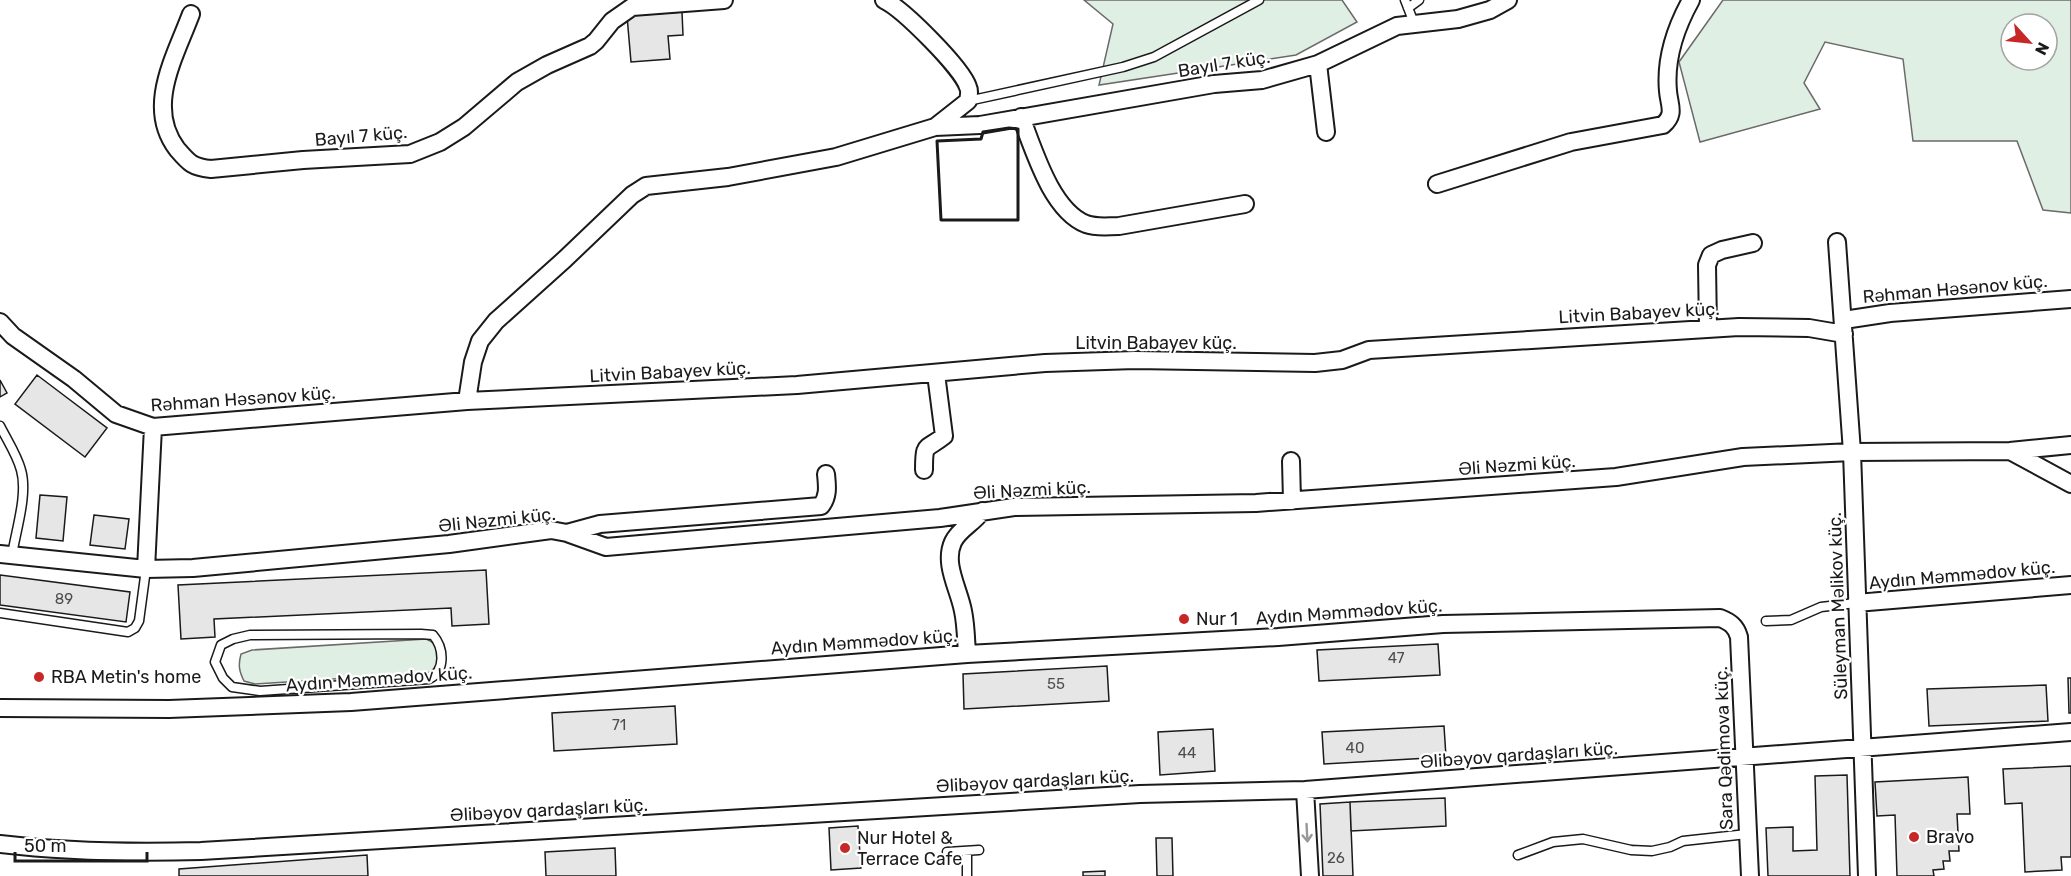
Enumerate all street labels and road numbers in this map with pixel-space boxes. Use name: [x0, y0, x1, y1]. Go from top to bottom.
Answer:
street label: Bayıl 7 küç.: [1176, 46, 1272, 82]
street label: Bayıl 7 küç.: [314, 121, 408, 151]
street label: Rəhman Həsənov küç.: [1862, 270, 2048, 308]
street label: Litvin Babayev küç.: [1558, 298, 1720, 328]
street label: Litvin Babayev küç.: [1075, 332, 1237, 354]
street label: Litvin Babayev küç.: [589, 357, 751, 387]
street label: Rəhman Həsənov küç.: [150, 382, 336, 416]
street label: Əli Nəzmi küç.: [1458, 450, 1576, 480]
street label: Əli Nəzmi küç.: [973, 476, 1091, 504]
street label: Əli Nəzmi küç.: [437, 503, 557, 537]
street label: Süleyman Məlikov küç.: [1824, 512, 1852, 700]
street label: Aydın Məmmədov küç.: [1868, 556, 2056, 594]
street label: Aydın Məmmədov küç.: [1255, 595, 1443, 629]
street label: Aydın Məmmədov küç.: [770, 625, 958, 659]
street label: Aydın Məmmədov küç.: [285, 662, 473, 696]
street label: Sara Qədimova küç.: [1710, 666, 1738, 830]
street label: Əlibəyov qardaşları küç.: [1419, 737, 1619, 773]
street label: Əlibəyov qardaşları küç.: [935, 765, 1135, 797]
street label: Əlibəyov qardaşları küç.: [449, 794, 649, 826]

